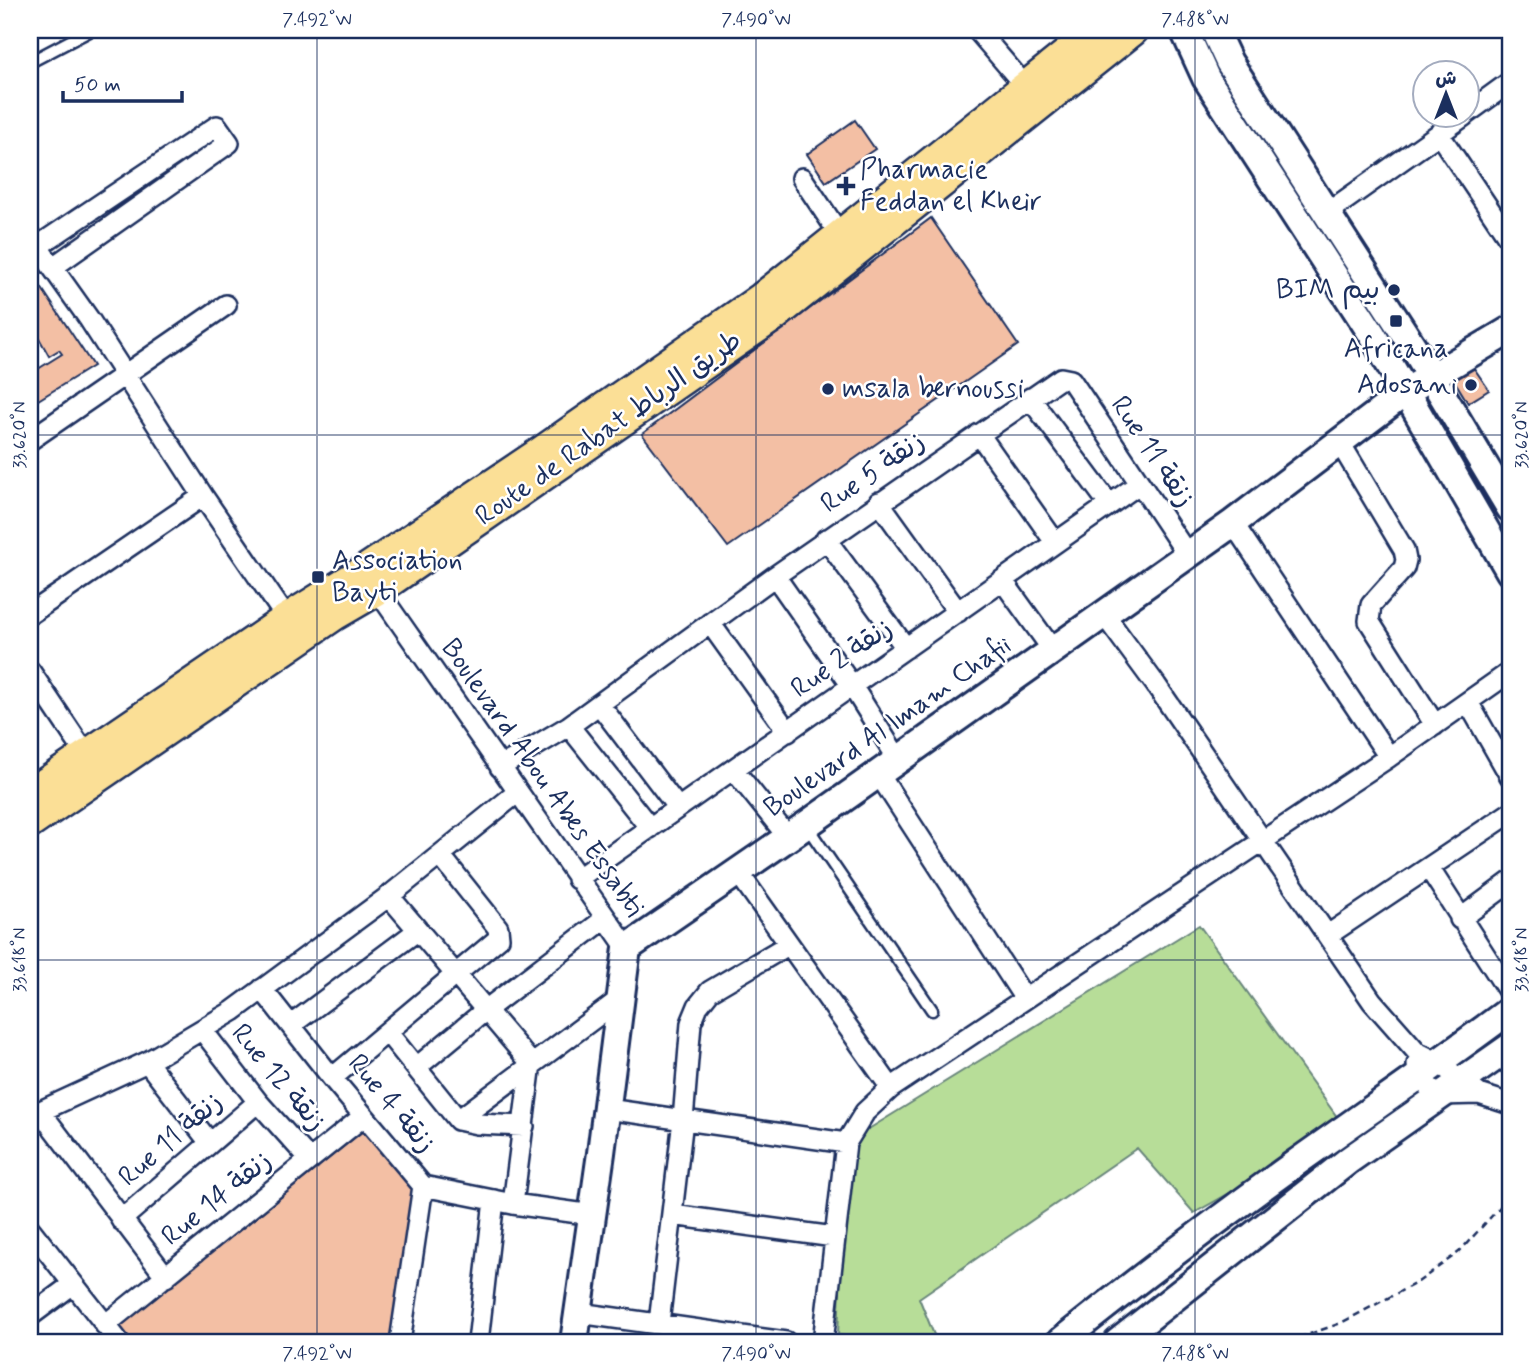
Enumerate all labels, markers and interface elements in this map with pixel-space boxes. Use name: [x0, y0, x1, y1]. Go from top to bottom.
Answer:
text: 7.492°W: [282, 8, 352, 32]
text: 7.490°W: [721, 8, 791, 32]
text: 7.488°W: [1161, 8, 1229, 32]
scale bar: [63, 60, 182, 104]
north arrow: [1410, 60, 1480, 130]
text: ش: [1436, 66, 1457, 91]
text: 50 m: [74, 71, 121, 99]
place label: Pharmacie Feddan el Kheir: [860, 152, 1042, 221]
marker: Pharmacie Feddan el Kheir: [838, 178, 854, 194]
place label: BIM بيم: [1276, 272, 1380, 310]
marker: BIM بيم: [1386, 282, 1402, 298]
marker: Africana: [1388, 313, 1404, 329]
street label: Route de Rabat طريق الرباط: [468, 323, 750, 535]
place label: Africana: [1344, 331, 1448, 368]
place label: Adosani: [1357, 367, 1457, 404]
place label: msala bernoussi: [842, 371, 1024, 408]
marker: Adosani: [1463, 377, 1479, 393]
marker: msala bernoussi: [820, 381, 836, 397]
street label: Rue 11 زنقة: [1101, 389, 1203, 515]
text: 33.620°N: [8, 401, 32, 469]
text: 33.620°N: [1510, 401, 1534, 469]
street label: Rue 5 زنقة: [813, 424, 933, 522]
place label: Association Bayti: [332, 543, 463, 612]
marker: Association Bayti: [310, 569, 326, 585]
street label: Rue 2 زنقة: [784, 610, 900, 708]
street label: Boulevard Al Imam Chafii: [757, 627, 1019, 827]
street label: Boulevard Abou Abes Essabti: [432, 632, 652, 924]
text: 33.618°N: [8, 928, 32, 992]
text: 33.618°N: [1510, 928, 1534, 992]
street label: Rue 12 زنقة: [222, 1016, 334, 1140]
street label: Rue 4 زنقة: [339, 1047, 443, 1161]
street label: Rue 11 زنقة: [111, 1084, 231, 1196]
street label: Rue 14 زنقة: [154, 1143, 280, 1255]
text: 7.492°W: [282, 1342, 352, 1366]
text: 7.490°W: [721, 1342, 791, 1366]
text: 7.488°W: [1161, 1342, 1229, 1366]

